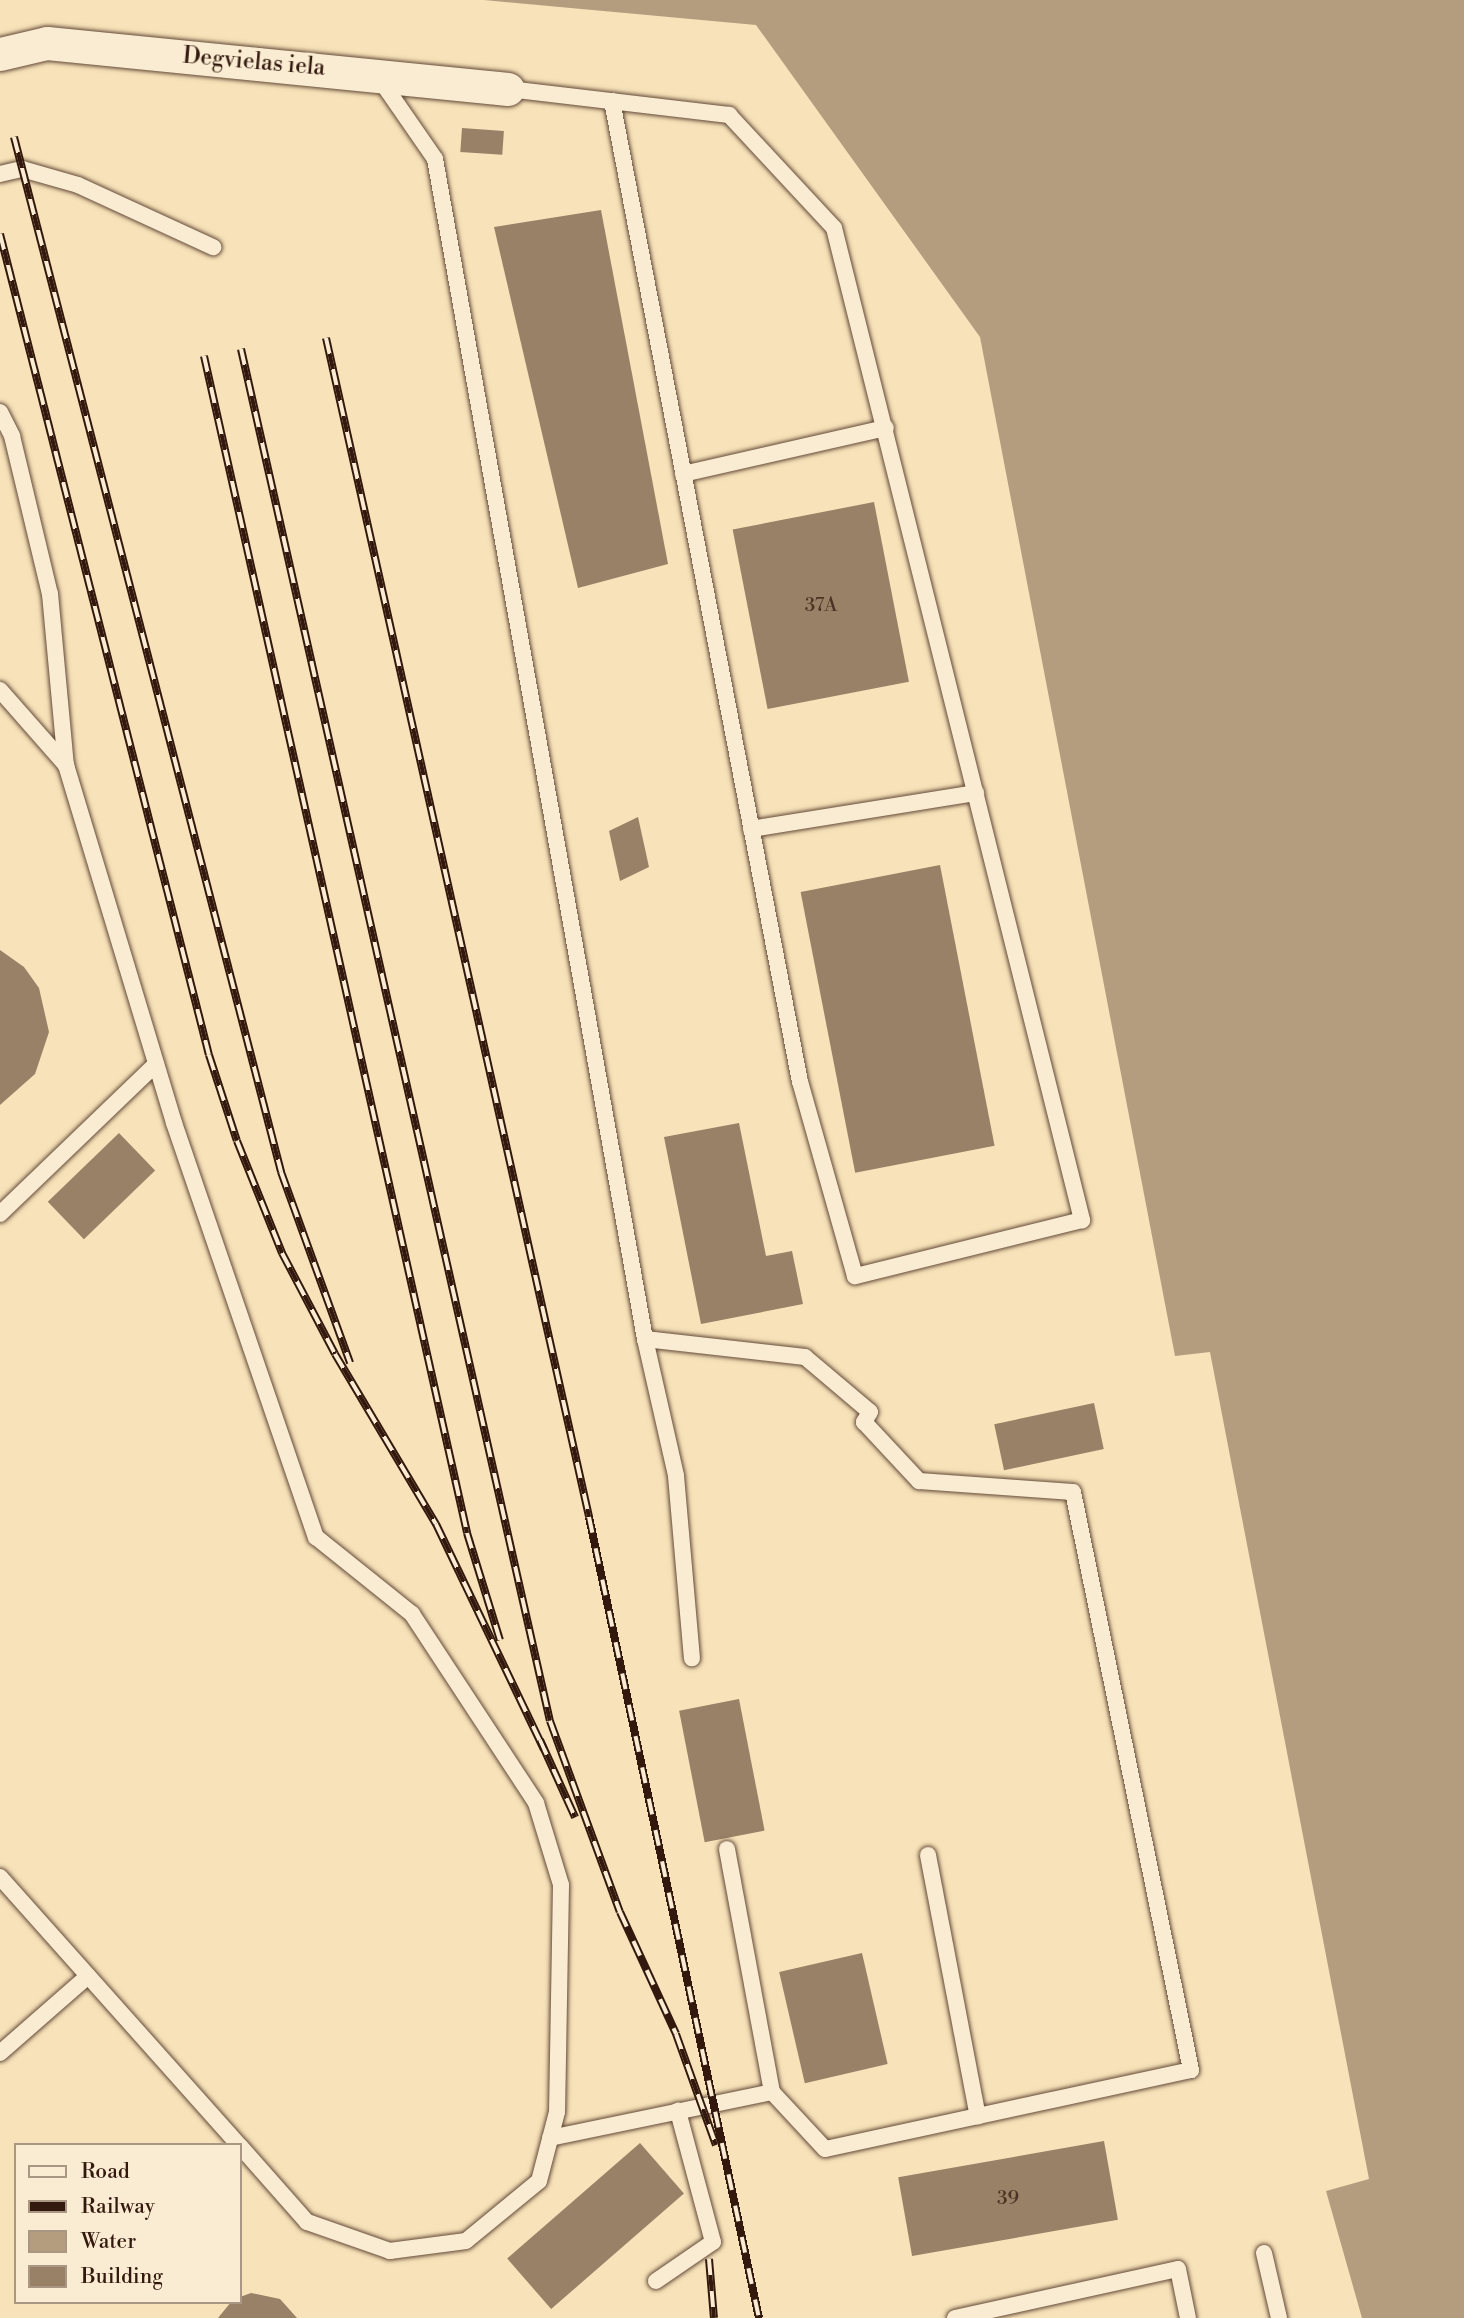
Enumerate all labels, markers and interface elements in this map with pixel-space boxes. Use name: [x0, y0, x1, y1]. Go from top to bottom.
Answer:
street label: Degvielas iela: [182, 42, 326, 82]
house number: 37A: [805, 595, 837, 617]
legend: [14, 2143, 242, 2304]
text: Road: [81, 2159, 130, 2185]
house number: 39: [997, 2188, 1019, 2210]
text: Railway: [81, 2194, 155, 2220]
text: Water: [81, 2229, 136, 2255]
text: Building: [81, 2264, 163, 2290]

